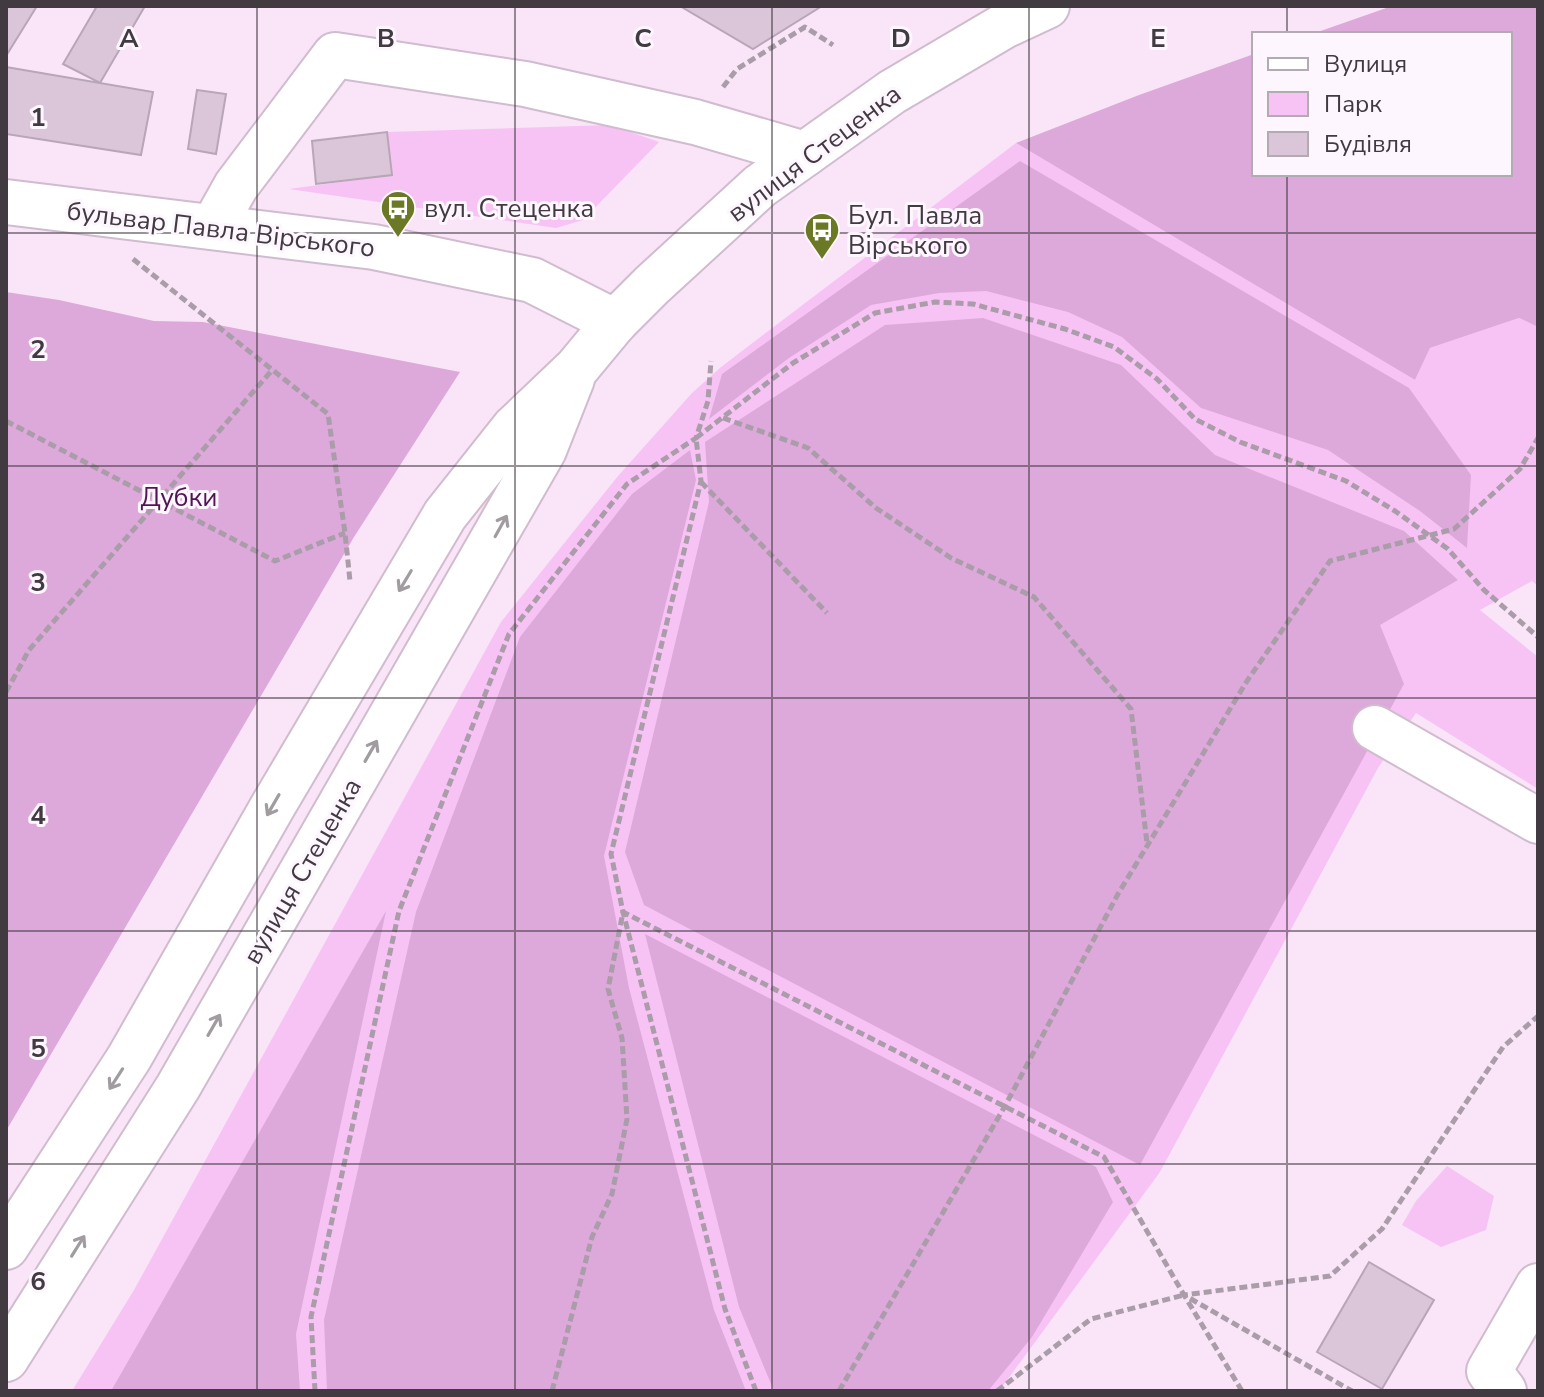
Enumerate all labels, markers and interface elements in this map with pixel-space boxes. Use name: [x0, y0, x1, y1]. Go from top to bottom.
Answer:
text: A: [119, 21, 139, 56]
text: B: [377, 21, 395, 56]
text: C: [634, 21, 652, 56]
text: D: [891, 21, 911, 56]
text: E: [1150, 21, 1166, 56]
legend: [1252, 32, 1512, 176]
text: Вулиця: [1324, 48, 1407, 80]
street label: вулиця Стеценка: [720, 77, 908, 230]
text: Парк: [1324, 88, 1382, 120]
text: 1: [30, 100, 46, 135]
text: Будівля: [1324, 128, 1412, 160]
bus stop icon: вул. Стеценка: [379, 189, 417, 239]
place label: вул. Стеценка: [424, 191, 594, 226]
street label: бульвар Павла Вірського: [65, 193, 377, 266]
place label: Бул. Павла Вірського: [848, 198, 982, 263]
bus stop icon: Бул. Павла Вірського: [803, 211, 841, 261]
text: 2: [30, 332, 46, 367]
park label: Дубки: [141, 480, 217, 515]
one-way arrow: [494, 515, 510, 538]
text: 3: [30, 565, 46, 600]
one-way arrow: [397, 569, 413, 592]
one-way arrow: [363, 740, 379, 763]
street label: вулиця Стеценка: [235, 772, 370, 971]
one-way arrow: [265, 793, 281, 816]
text: 4: [30, 798, 46, 833]
one-way arrow: [206, 1014, 222, 1037]
text: 5: [30, 1031, 46, 1066]
one-way arrow: [107, 1067, 123, 1090]
one-way arrow: [70, 1235, 86, 1258]
text: 6: [30, 1264, 46, 1299]

